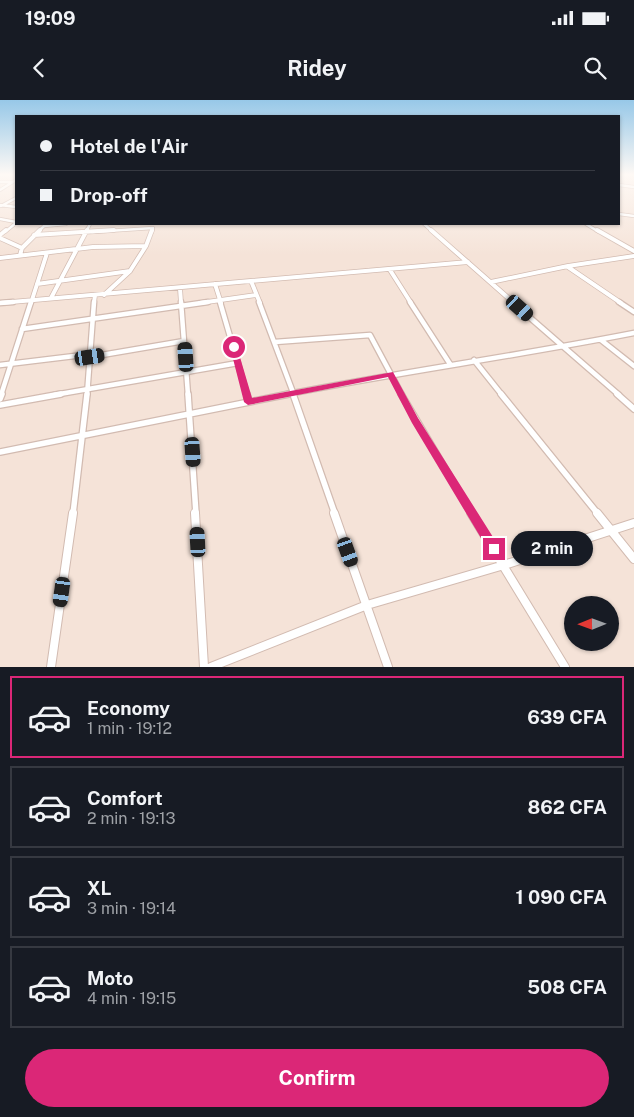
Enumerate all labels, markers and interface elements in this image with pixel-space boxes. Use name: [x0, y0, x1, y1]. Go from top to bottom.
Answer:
text: 19:09: [25, 7, 75, 29]
icon: back: [25, 54, 53, 82]
icon: search: [581, 54, 609, 82]
text: Ridey: [287, 55, 347, 81]
text: Hotel de l'Air: [70, 135, 188, 157]
text: Drop-off: [70, 184, 147, 206]
car: [503, 292, 536, 324]
route start: [223, 336, 245, 358]
car: [177, 342, 194, 372]
car: [74, 347, 105, 367]
car: [184, 437, 201, 467]
car: [189, 527, 206, 557]
callout: 2 min: [512, 532, 594, 566]
car: [335, 535, 360, 569]
route end: [483, 538, 505, 560]
text: 2 min: [531, 539, 573, 558]
car: [52, 576, 71, 608]
north arrow: [564, 596, 619, 651]
map controls: [564, 596, 619, 651]
icon: car: [27, 695, 72, 740]
text: Economy: [87, 697, 170, 719]
text: 639 CFA: [527, 706, 607, 728]
text: 1 min · 19:12: [87, 719, 172, 738]
icon: car: [27, 785, 72, 830]
text: Comfort: [87, 787, 163, 809]
text: 862 CFA: [528, 796, 607, 818]
text: 2 min · 19:13: [87, 809, 176, 828]
icon: car: [27, 875, 72, 920]
text: XL: [87, 877, 112, 899]
text: 1 090 CFA: [516, 886, 607, 908]
text: 3 min · 19:14: [87, 899, 176, 918]
icon: car: [27, 965, 72, 1010]
text: Moto: [87, 967, 133, 989]
text: 508 CFA: [527, 976, 607, 998]
text: 4 min · 19:15: [87, 989, 176, 1008]
button: Confirm: [25, 1049, 609, 1107]

